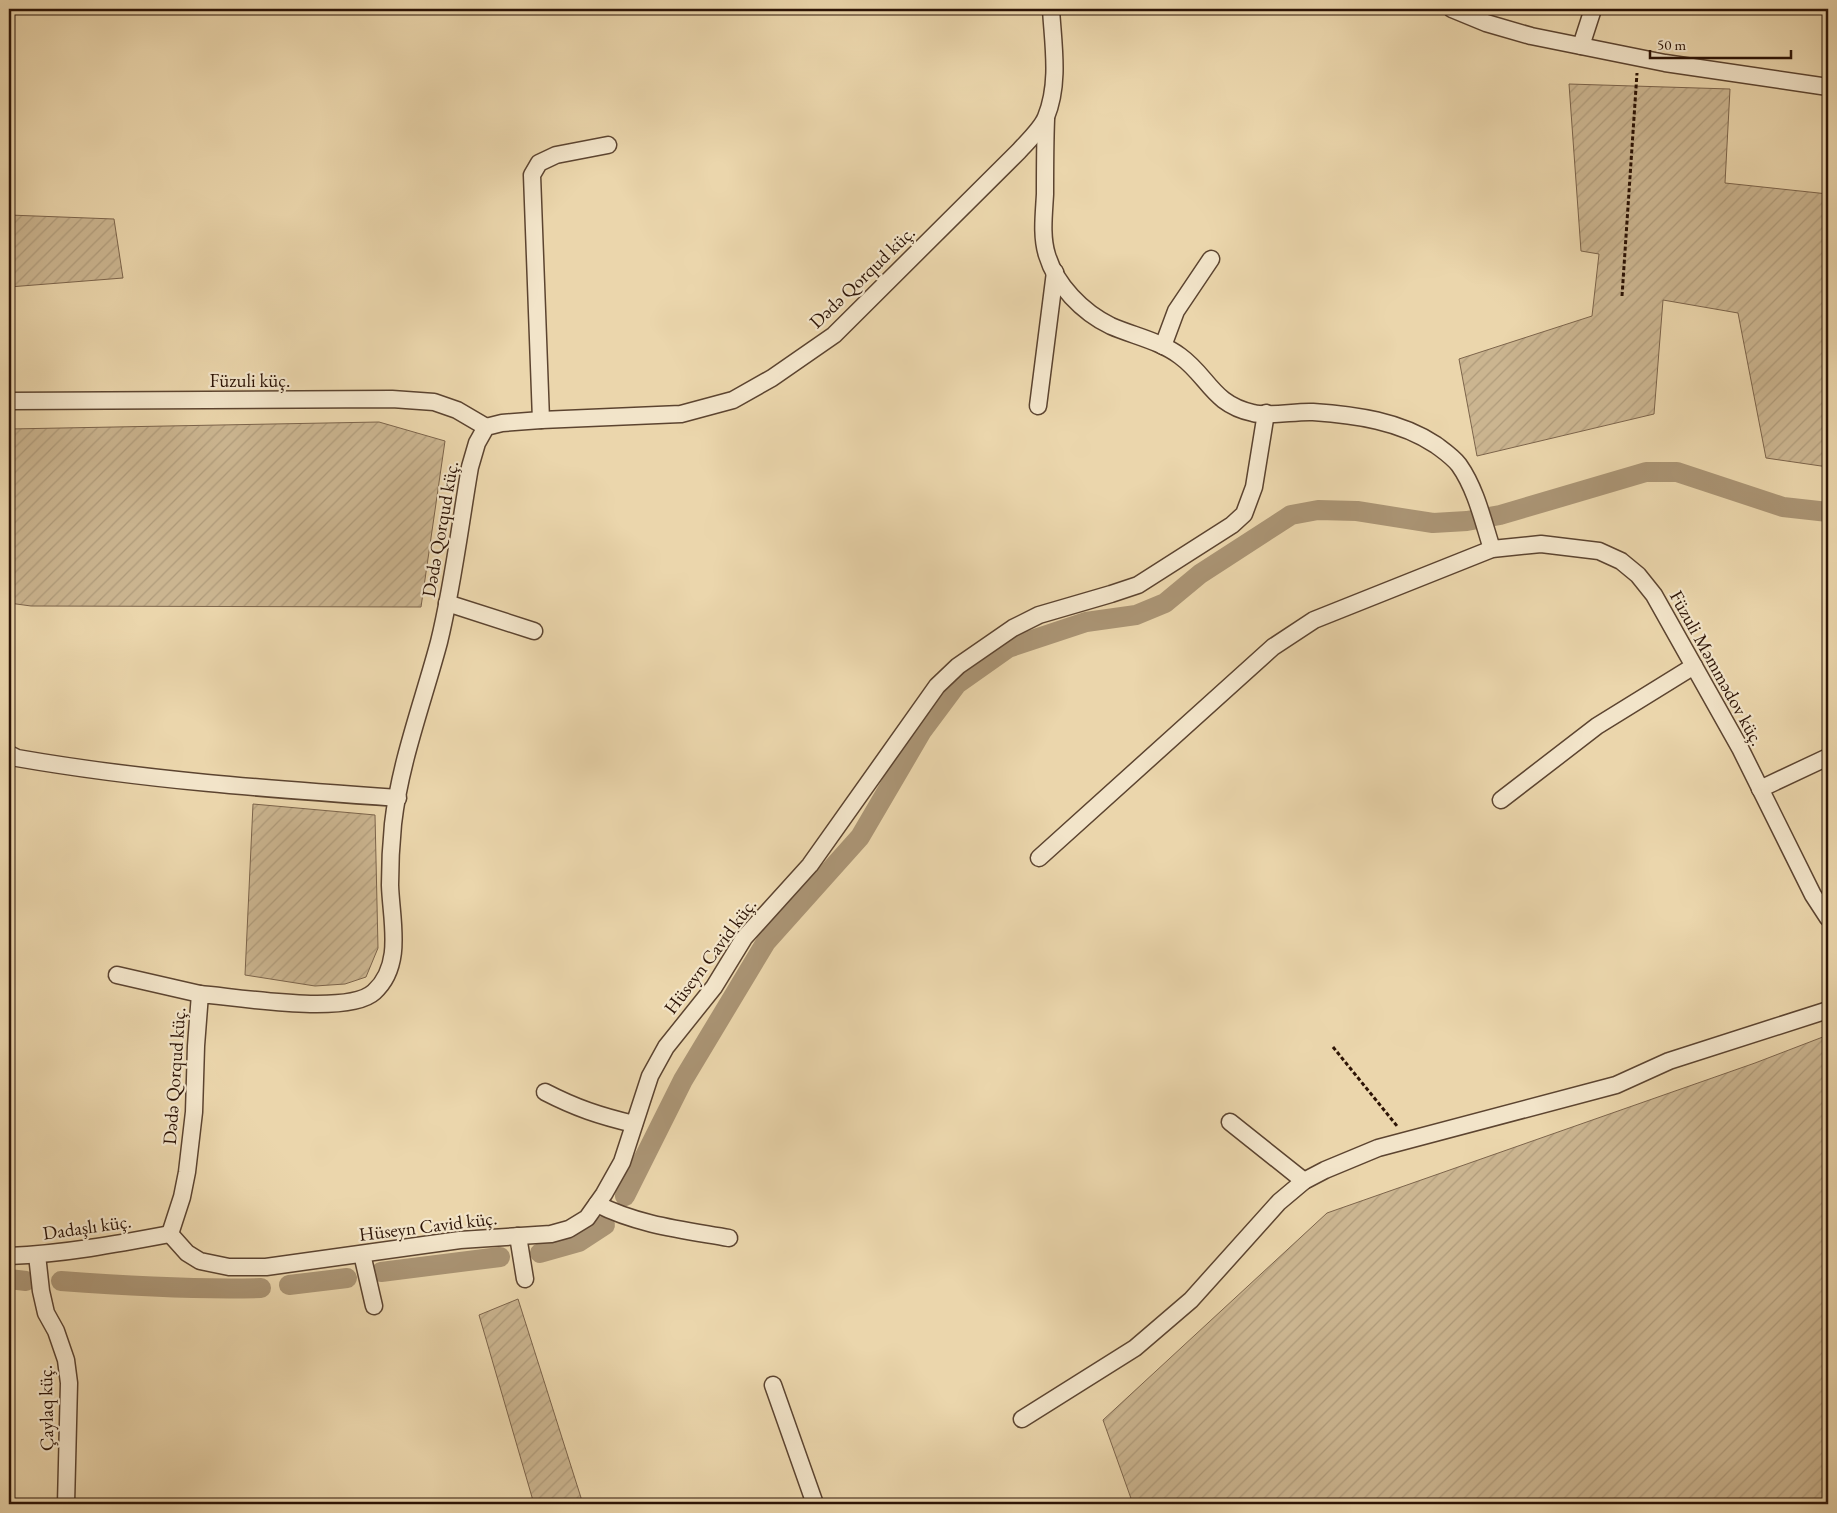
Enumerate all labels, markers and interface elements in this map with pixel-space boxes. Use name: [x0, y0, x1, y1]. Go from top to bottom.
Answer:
scale bar: [1650, 28, 1791, 60]
text: 50 m: [1657, 35, 1686, 54]
street label: Dədə Qorqud küç.: [804, 220, 920, 334]
street label: Füzuli küç.: [210, 368, 290, 393]
street label: Dədə Qorqud küç.: [416, 459, 464, 599]
street label: Füzuli Məmmədov küç.: [1664, 586, 1770, 750]
street label: Hüseyn Cavid küç.: [658, 893, 762, 1019]
street label: Dədə Qorqud küç.: [157, 1006, 191, 1146]
street label: Hüseyn Cavid küç.: [357, 1205, 499, 1247]
street label: Dadaşlı küç.: [41, 1208, 133, 1246]
street label: Çaylaq küç.: [33, 1365, 59, 1451]

